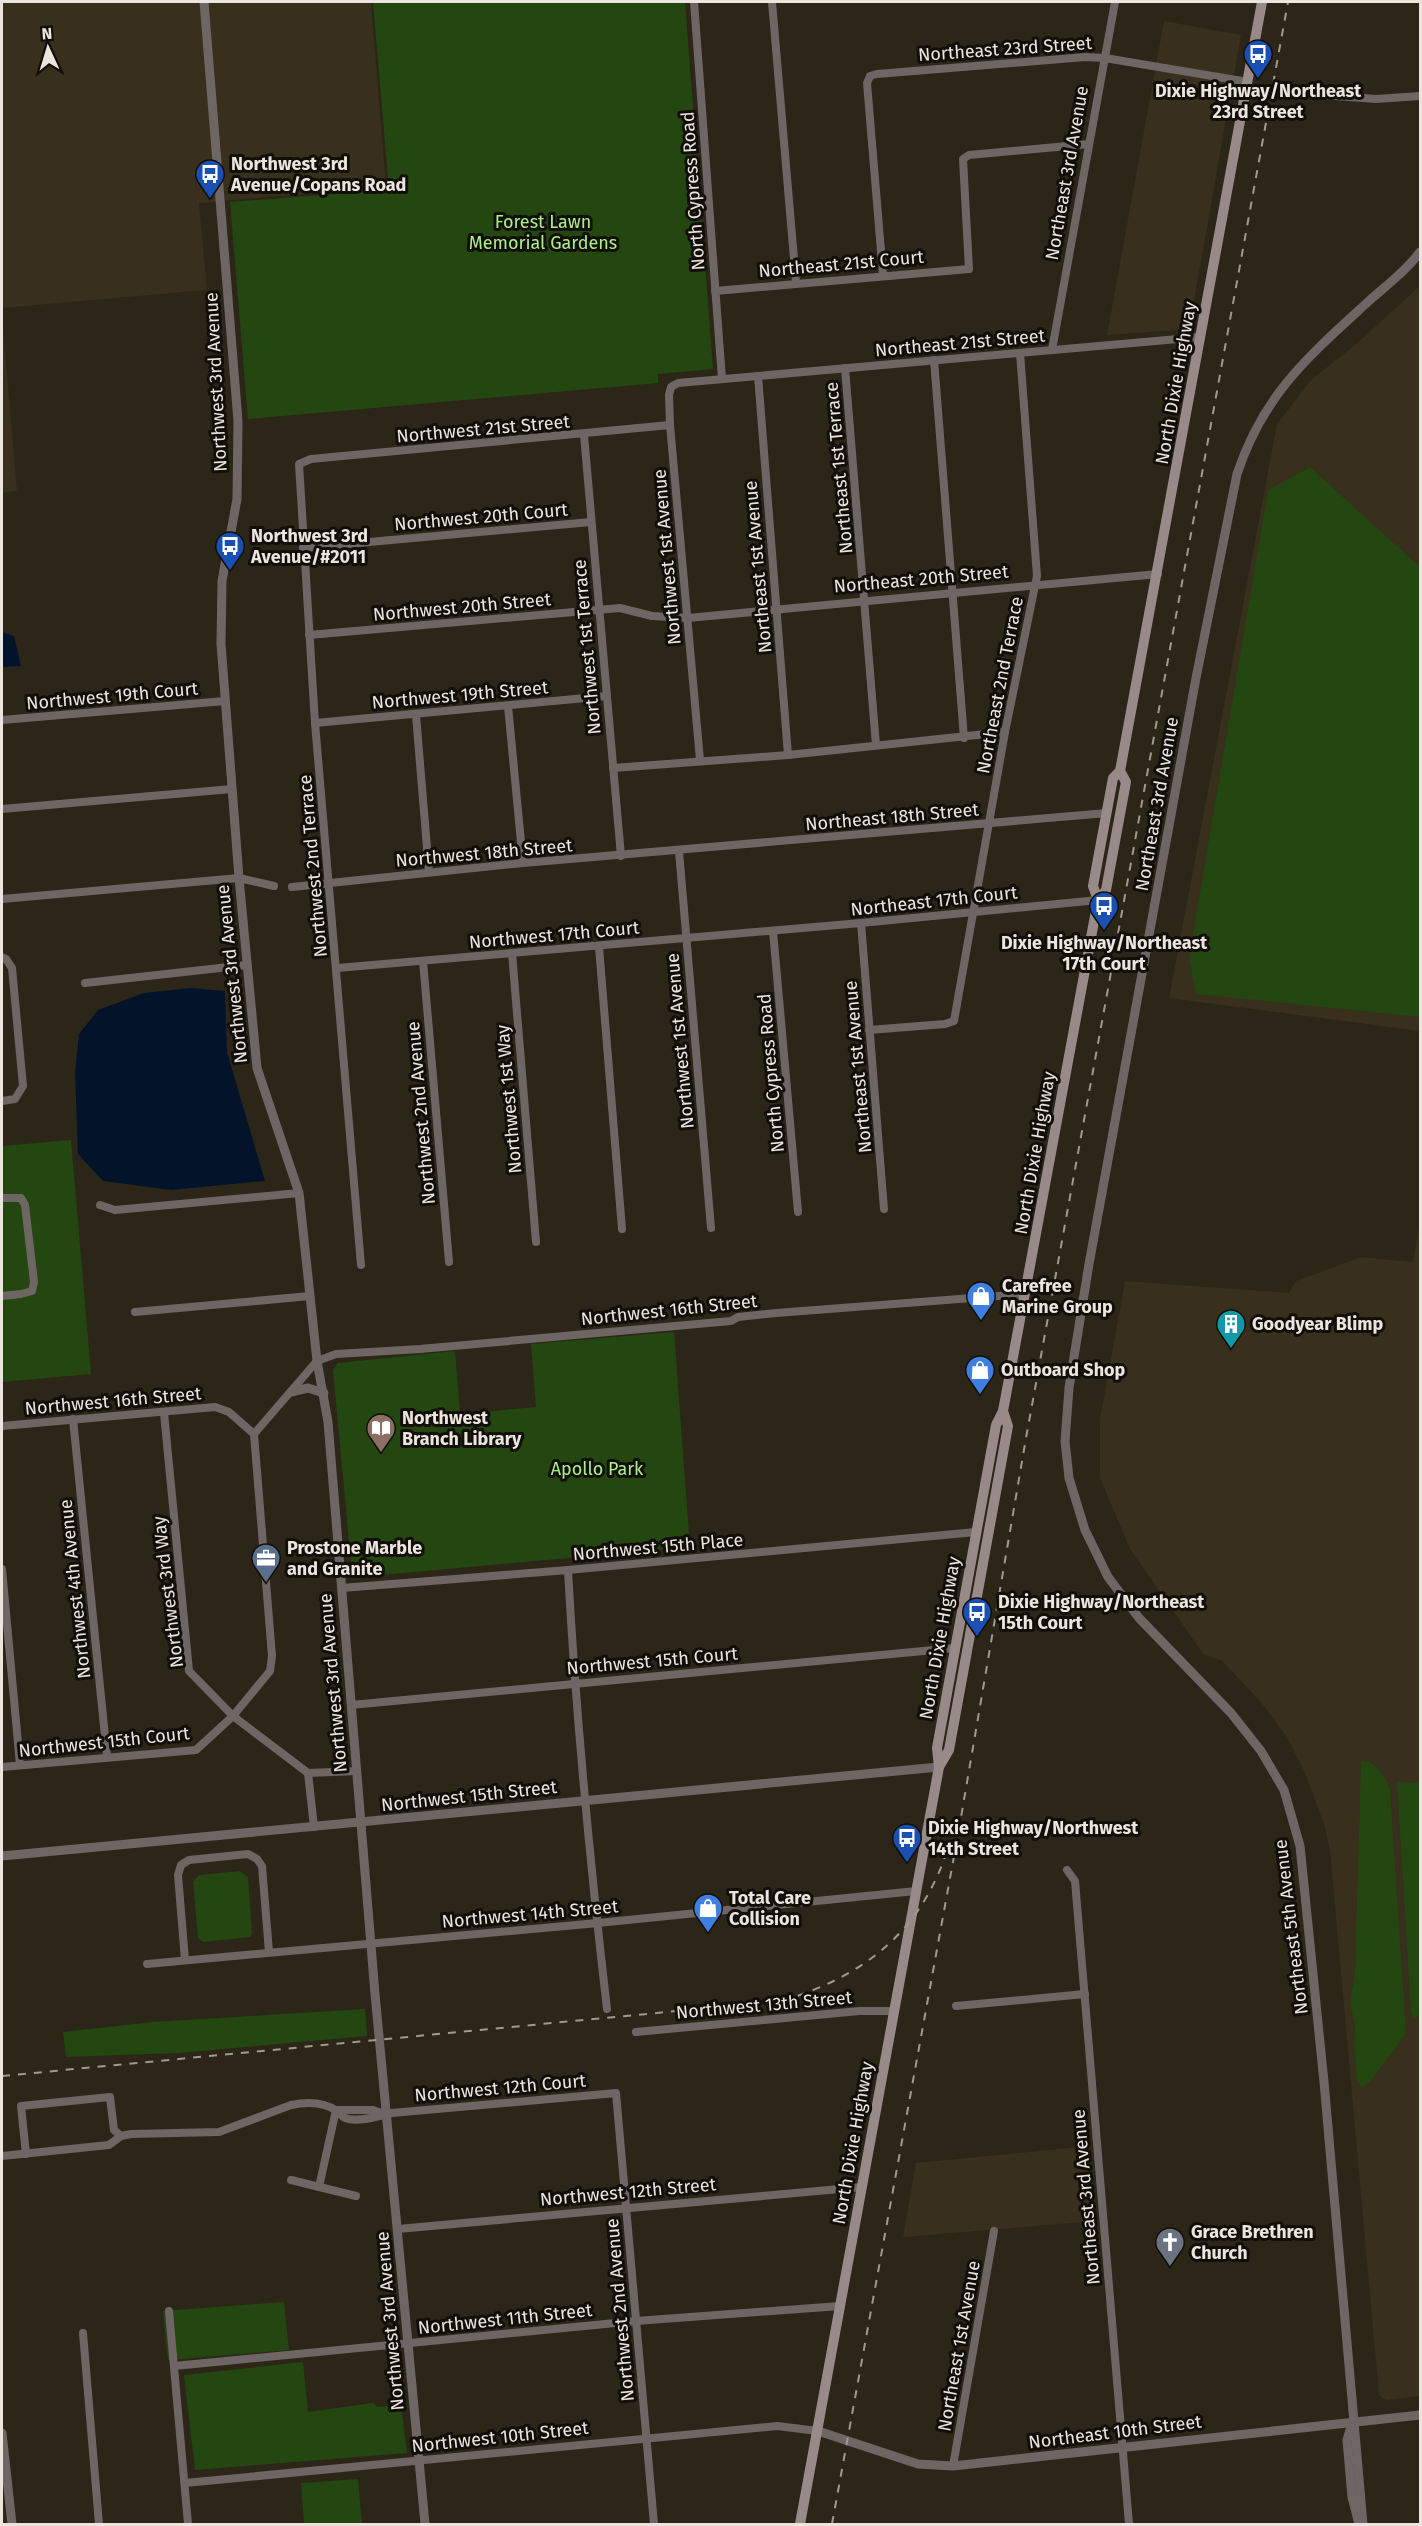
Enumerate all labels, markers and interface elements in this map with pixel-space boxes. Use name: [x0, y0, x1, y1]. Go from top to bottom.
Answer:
north arrow: [18, 18, 78, 78]
text: N: [41, 24, 53, 43]
street label: Northeast 23rd Street: [917, 32, 1093, 66]
bus stop icon: Dixie Highway/Northeast 23rd Street: [1242, 38, 1274, 80]
place label: Dixie Highway/Northeast 23rd Street: [1155, 80, 1362, 123]
street label: Northeast 3rd Avenue: [1041, 84, 1093, 262]
street label: North Cypress Road: [676, 111, 710, 271]
place label: Northwest 3rd Avenue/Copans Road: [230, 153, 406, 196]
bus stop icon: Northwest 3rd Avenue/Copans Road: [194, 158, 226, 200]
park label: Forest Lawn Memorial Gardens: [469, 211, 617, 254]
street label: Northeast 21st Court: [757, 246, 925, 282]
street label: Northwest 3rd Avenue: [200, 292, 232, 472]
street label: North Dixie Highway: [1151, 300, 1201, 466]
street label: Northeast 21st Street: [874, 325, 1046, 361]
street label: Northeast 1st Terrace: [821, 381, 857, 555]
street label: Northwest 21st Street: [395, 410, 571, 448]
street label: Northwest 1st Avenue: [648, 468, 686, 646]
street label: Northeast 1st Avenue: [740, 480, 776, 654]
street label: Northwest 20th Court: [393, 498, 569, 536]
place label: Northwest 3rd Avenue/#2011: [250, 525, 368, 568]
bus stop icon: Northwest 3rd Avenue/#2011: [214, 530, 246, 572]
street label: Northwest 1st Terrace: [568, 558, 606, 736]
street label: Northeast 20th Street: [833, 560, 1010, 598]
street label: Northwest 20th Street: [372, 588, 553, 626]
street label: Northeast 2nd Terrace: [972, 595, 1028, 775]
street label: Northwest 19th Street: [371, 676, 550, 714]
street label: Northwest 19th Court: [25, 677, 199, 714]
street label: Northeast 3rd Avenue: [1131, 715, 1183, 893]
street label: Northwest 2nd Terrace: [294, 774, 332, 958]
street label: Northeast 18th Street: [804, 798, 980, 836]
street label: Northwest 18th Street: [395, 834, 574, 872]
street label: Northeast 17th Court: [850, 881, 1019, 921]
street label: Northwest 3rd Avenue: [212, 883, 252, 1065]
bus stop icon: Dixie Highway/Northeast 17th Court: [1088, 890, 1120, 932]
street label: Northwest 17th Court: [468, 917, 641, 953]
place label: Dixie Highway/Northeast 17th Court: [1001, 932, 1208, 975]
street label: Northwest 1st Avenue: [661, 952, 699, 1130]
street label: Northeast 1st Avenue: [840, 980, 876, 1154]
street label: North Cypress Road: [753, 993, 789, 1153]
street label: Northwest 2nd Avenue: [402, 1020, 440, 1206]
street label: Northwest 1st Way: [492, 1024, 526, 1174]
street label: North Dixie Highway: [1010, 1070, 1060, 1236]
place label: Carefree Marine Group: [1002, 1275, 1113, 1318]
shop icon: Carefree Marine Group: [965, 1280, 997, 1322]
street label: Northwest 16th Street: [580, 1290, 759, 1330]
building icon: Goodyear Blimp: [1215, 1308, 1247, 1350]
place label: Goodyear Blimp: [1252, 1313, 1383, 1335]
shop icon: Outboard Shop: [964, 1354, 996, 1396]
place label: Outboard Shop: [1001, 1359, 1126, 1381]
street label: Northwest 16th Street: [24, 1382, 203, 1420]
place label: Northwest Branch Library: [402, 1407, 522, 1450]
library icon: Northwest Branch Library: [365, 1412, 397, 1454]
park label: Apollo Park: [551, 1458, 644, 1480]
street label: Northwest 4th Avenue: [55, 1498, 95, 1680]
street label: Northwest 3rd Way: [148, 1515, 188, 1669]
street label: Northwest 15th Place: [572, 1529, 744, 1565]
place label: Prostone Marble and Granite: [287, 1537, 422, 1580]
office icon: Prostone Marble and Granite: [250, 1542, 282, 1584]
street label: North Dixie Highway: [915, 1555, 965, 1721]
place label: Dixie Highway/Northeast 15th Court: [998, 1591, 1205, 1634]
street label: Northwest 3rd Avenue: [314, 1592, 352, 1774]
bus stop icon: Dixie Highway/Northeast 15th Court: [961, 1596, 993, 1638]
street label: Northwest 15th Court: [565, 1643, 739, 1679]
street label: Northwest 15th Court: [17, 1722, 191, 1762]
street label: Northwest 15th Street: [380, 1776, 558, 1816]
place label: Dixie Highway/Northwest 14th Street: [928, 1817, 1139, 1860]
bus stop icon: Dixie Highway/Northwest 14th Street: [891, 1822, 923, 1864]
street label: Northeast 5th Avenue: [1269, 1838, 1313, 2016]
place label: Total Care Collision: [729, 1887, 811, 1930]
shop icon: Total Care Collision: [692, 1892, 724, 1934]
street label: Northwest 14th Street: [441, 1895, 620, 1933]
street label: Northwest 13th Street: [675, 1986, 853, 2024]
street label: North Dixie Highway: [828, 2060, 878, 2226]
street label: Northwest 12th Court: [413, 2070, 587, 2106]
street label: Northeast 3rd Avenue: [1067, 2108, 1105, 2286]
street label: Northwest 12th Street: [539, 2173, 717, 2211]
street label: Northwest 2nd Avenue: [601, 2217, 639, 2403]
place label: Grace Brethren Church: [1191, 2221, 1314, 2264]
church icon: Grace Brethren Church: [1154, 2226, 1186, 2268]
street label: Northwest 3rd Avenue: [371, 2230, 409, 2412]
street label: Northeast 1st Avenue: [933, 2259, 985, 2433]
street label: Northwest 11th Street: [417, 2299, 594, 2339]
street label: Northeast 10th Street: [1027, 2410, 1203, 2454]
street label: Northwest 10th Street: [410, 2417, 590, 2457]

